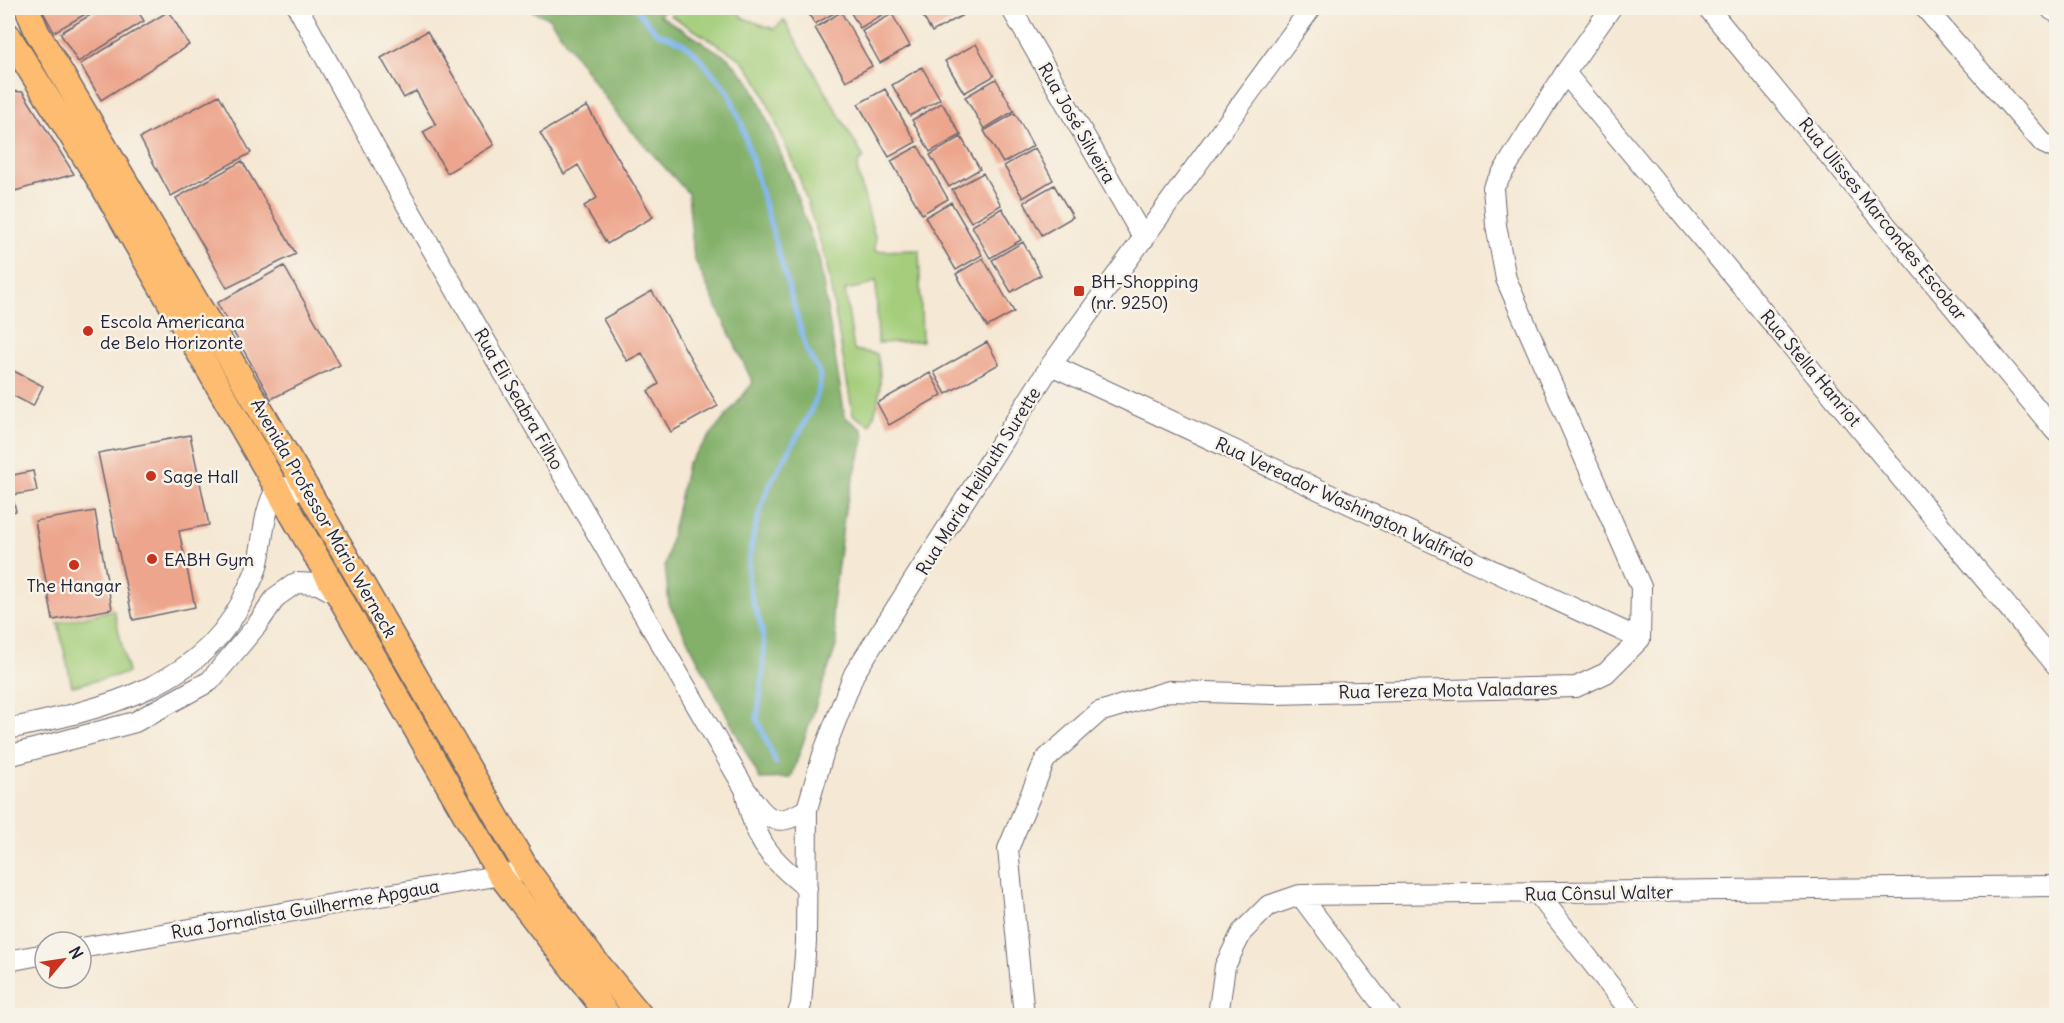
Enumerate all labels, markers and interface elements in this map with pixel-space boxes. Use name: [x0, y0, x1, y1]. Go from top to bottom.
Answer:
street label: Rua José Silveira: [1033, 58, 1121, 188]
street label: Rua Ulisses Marcondes Escobar: [1794, 113, 1973, 326]
place label: BH-Shopping (nr. 9250): [1091, 270, 1198, 314]
marker: BH-Shopping (nr. 9250): [1072, 284, 1086, 298]
street label: Rua Stella Hanriot: [1755, 305, 1867, 431]
place label: Escola Americana de Belo Horizonte: [100, 310, 245, 354]
marker: Escola Americana de Belo Horizonte: [81, 324, 95, 338]
street label: Rua Eli Seabra Filho: [469, 324, 569, 474]
street label: Rua Maria Heilbuth Surette: [911, 383, 1045, 579]
street label: Avenida Professor Mário Werneck: [246, 394, 402, 642]
street label: Rua Vereador Washington Walfrido: [1212, 432, 1478, 572]
place label: Sage Hall: [163, 465, 239, 488]
marker: Sage Hall: [144, 469, 158, 483]
place label: EABH Gym: [164, 548, 254, 571]
marker: EABH Gym: [145, 552, 159, 566]
marker: The Hangar: [67, 558, 81, 572]
place label: The Hangar: [26, 574, 122, 597]
street label: Rua Tereza Mota Valadares: [1338, 677, 1558, 703]
street label: Rua Jornalista Guilherme Apgaua: [169, 874, 441, 944]
street label: Rua Cônsul Walter: [1525, 880, 1674, 906]
north arrow: [33, 930, 93, 990]
text: N: [65, 943, 88, 962]

